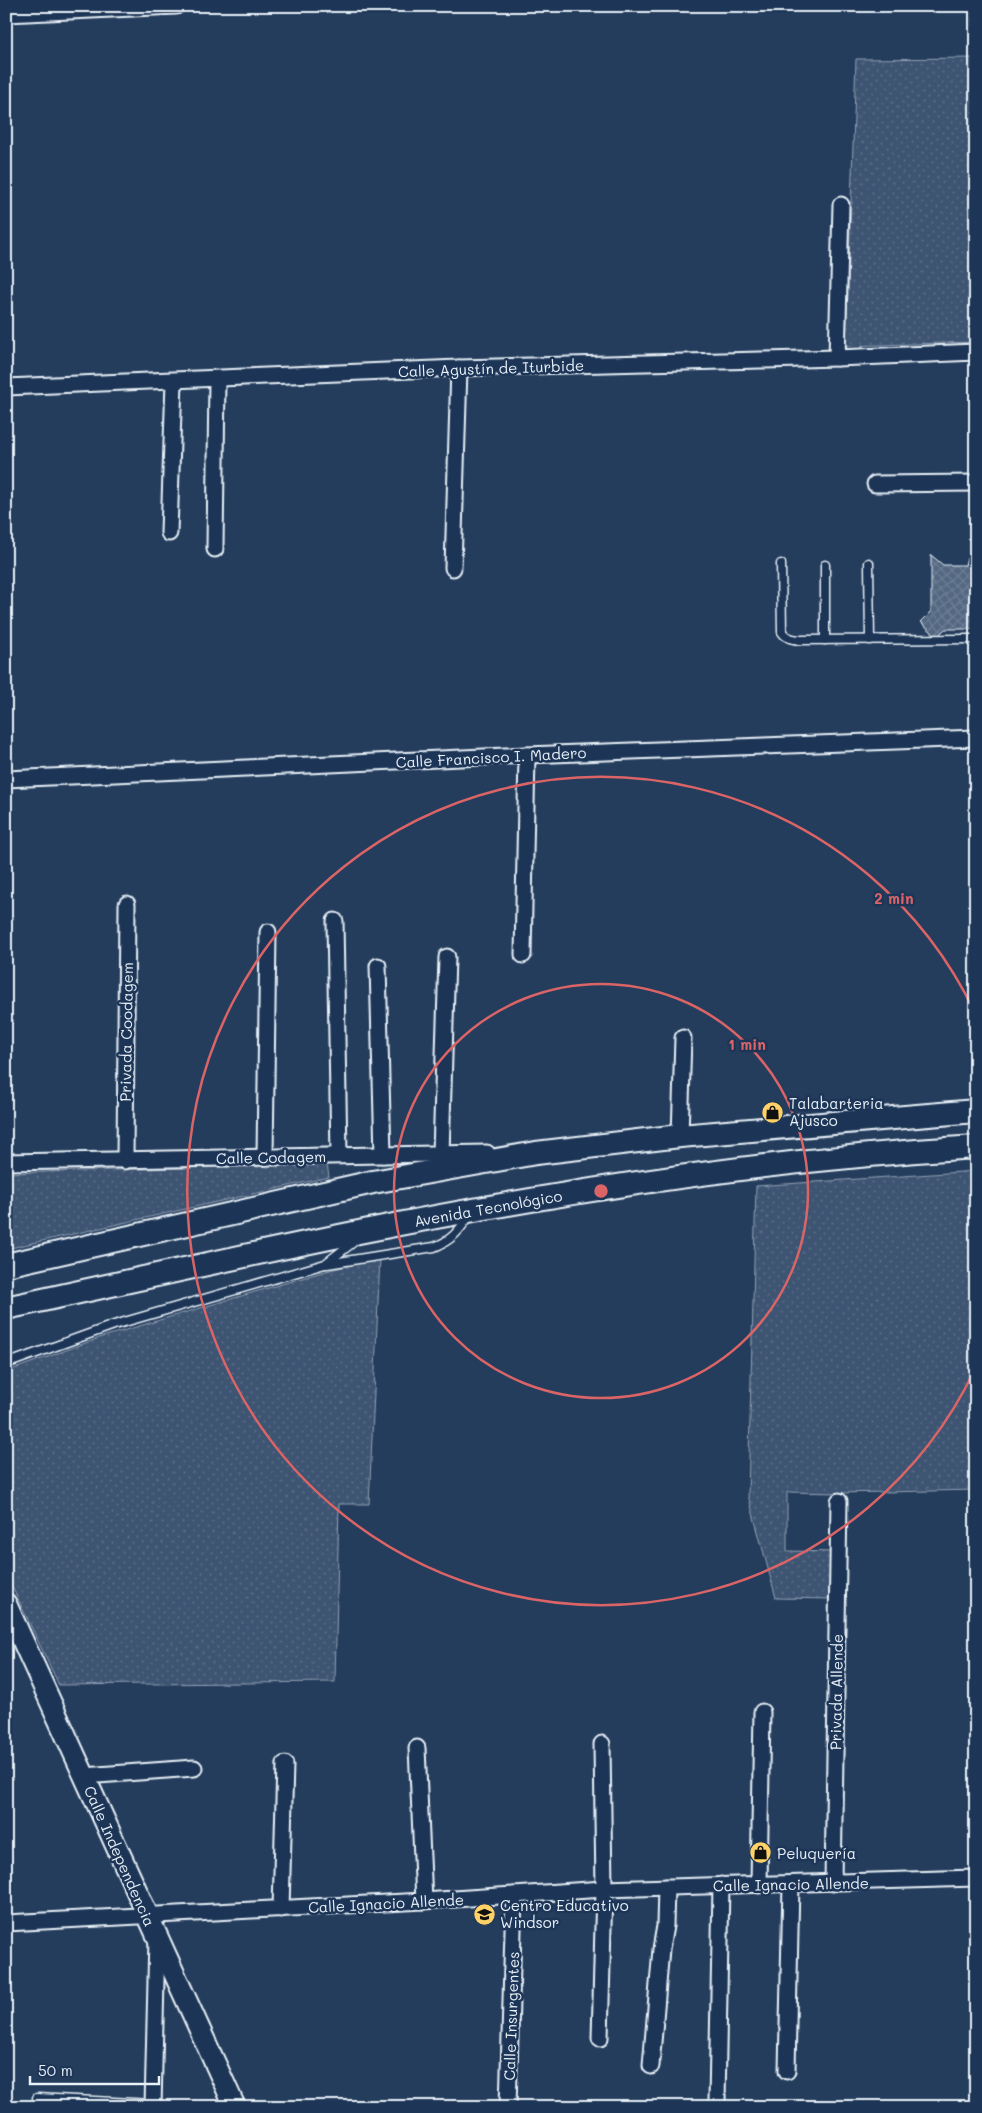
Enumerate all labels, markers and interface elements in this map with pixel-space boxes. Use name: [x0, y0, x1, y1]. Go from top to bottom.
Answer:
street label: Calle Agustín de Iturbide: [398, 355, 584, 381]
street label: Calle Francisco I. Madero: [395, 742, 587, 772]
text: 2 min: [874, 888, 914, 908]
street label: Privada Coodagem: [115, 962, 137, 1102]
text: 1 min: [728, 1034, 766, 1054]
place label: Talabarteria Ajusco: [789, 1093, 884, 1130]
shop icon: Talabarteria Ajusco: [761, 1100, 785, 1124]
street label: Calle Codagem: [216, 1146, 326, 1168]
centre of rings: [592, 1182, 610, 1200]
street label: Avenida Tecnológico: [412, 1185, 564, 1231]
street label: Privada Allende: [825, 1634, 847, 1750]
street label: Calle Independencia: [80, 1782, 160, 1930]
shop icon: Peluquería: [749, 1841, 773, 1865]
place label: Peluquería: [777, 1843, 856, 1863]
street label: Calle Ignacio Allende: [713, 1873, 869, 1895]
street label: Calle Ignacio Allende: [308, 1889, 464, 1917]
place label: Centro Educativo Windsor: [500, 1895, 629, 1932]
school or university icon: Centro Educativo Windsor: [472, 1902, 496, 1926]
street label: Calle Insurgentes: [499, 1951, 523, 2081]
scale bar: [30, 2053, 159, 2085]
text: 50 m: [38, 2060, 73, 2080]

